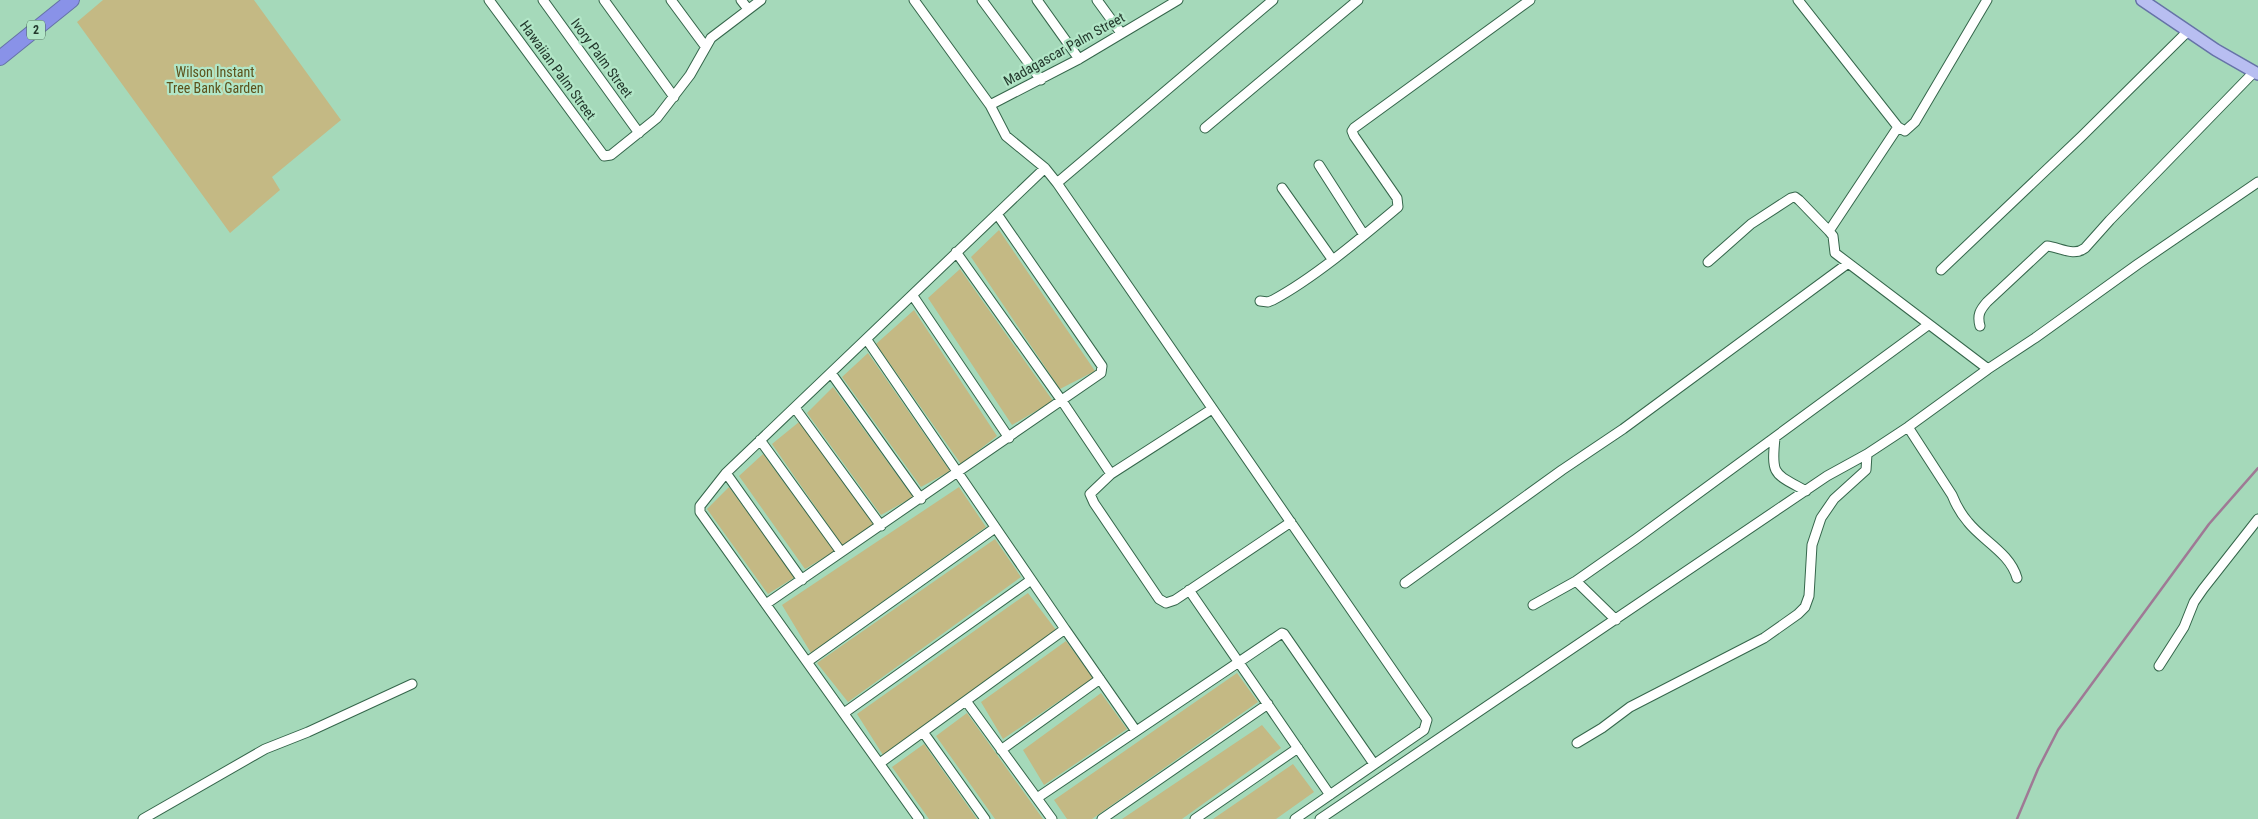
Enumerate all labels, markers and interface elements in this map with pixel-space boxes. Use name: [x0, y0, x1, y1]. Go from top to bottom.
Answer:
street label: Madagascar Palm Street: [1001, 9, 1127, 89]
street label: Ivory Palm Street: [568, 15, 636, 101]
street label: Hawaiian Palm Street: [517, 17, 599, 123]
road number: 2: [27, 20, 45, 40]
park label: Wilson Instant Tree Bank Garden: [166, 64, 264, 96]

